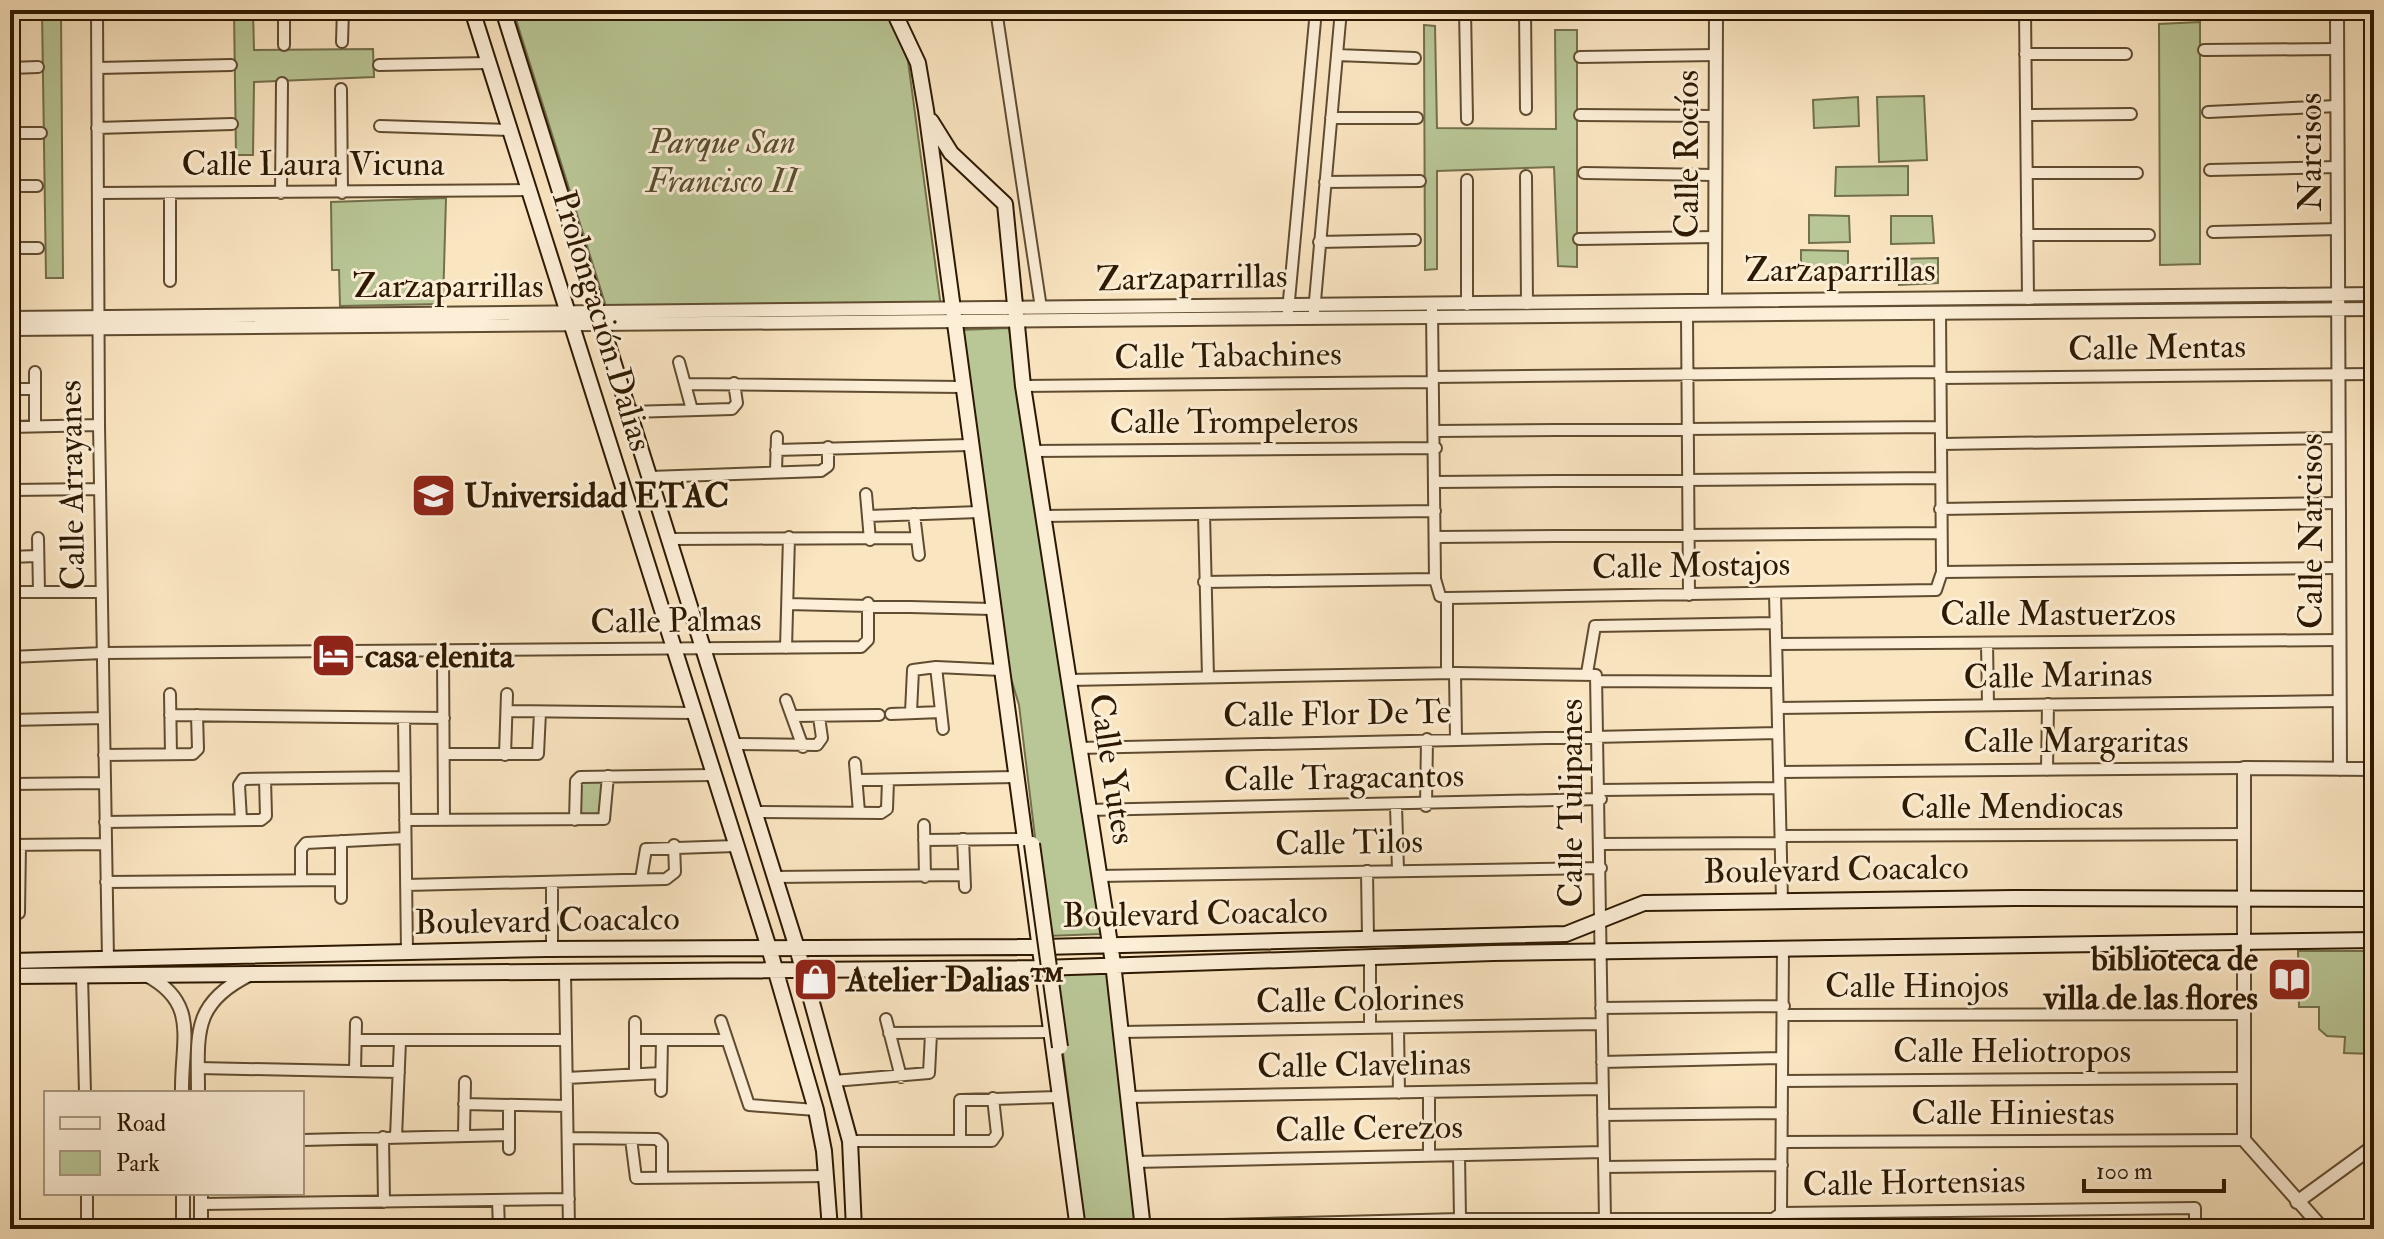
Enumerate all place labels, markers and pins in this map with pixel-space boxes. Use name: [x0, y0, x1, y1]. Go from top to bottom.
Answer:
school or university icon: Universidad ETAC: [409, 472, 457, 520]
place label: Universidad ETAC: [464, 475, 729, 518]
hotel icon: casa elenita: [310, 632, 358, 680]
place label: casa elenita: [365, 635, 515, 678]
place label: biblioteca de villa de las flores: [2043, 938, 2259, 1020]
library icon: biblioteca de villa de las flores: [2265, 955, 2313, 1003]
shop icon: Atelier Dalias™: [791, 956, 839, 1004]
place label: Atelier Dalias™: [844, 959, 1064, 1002]

